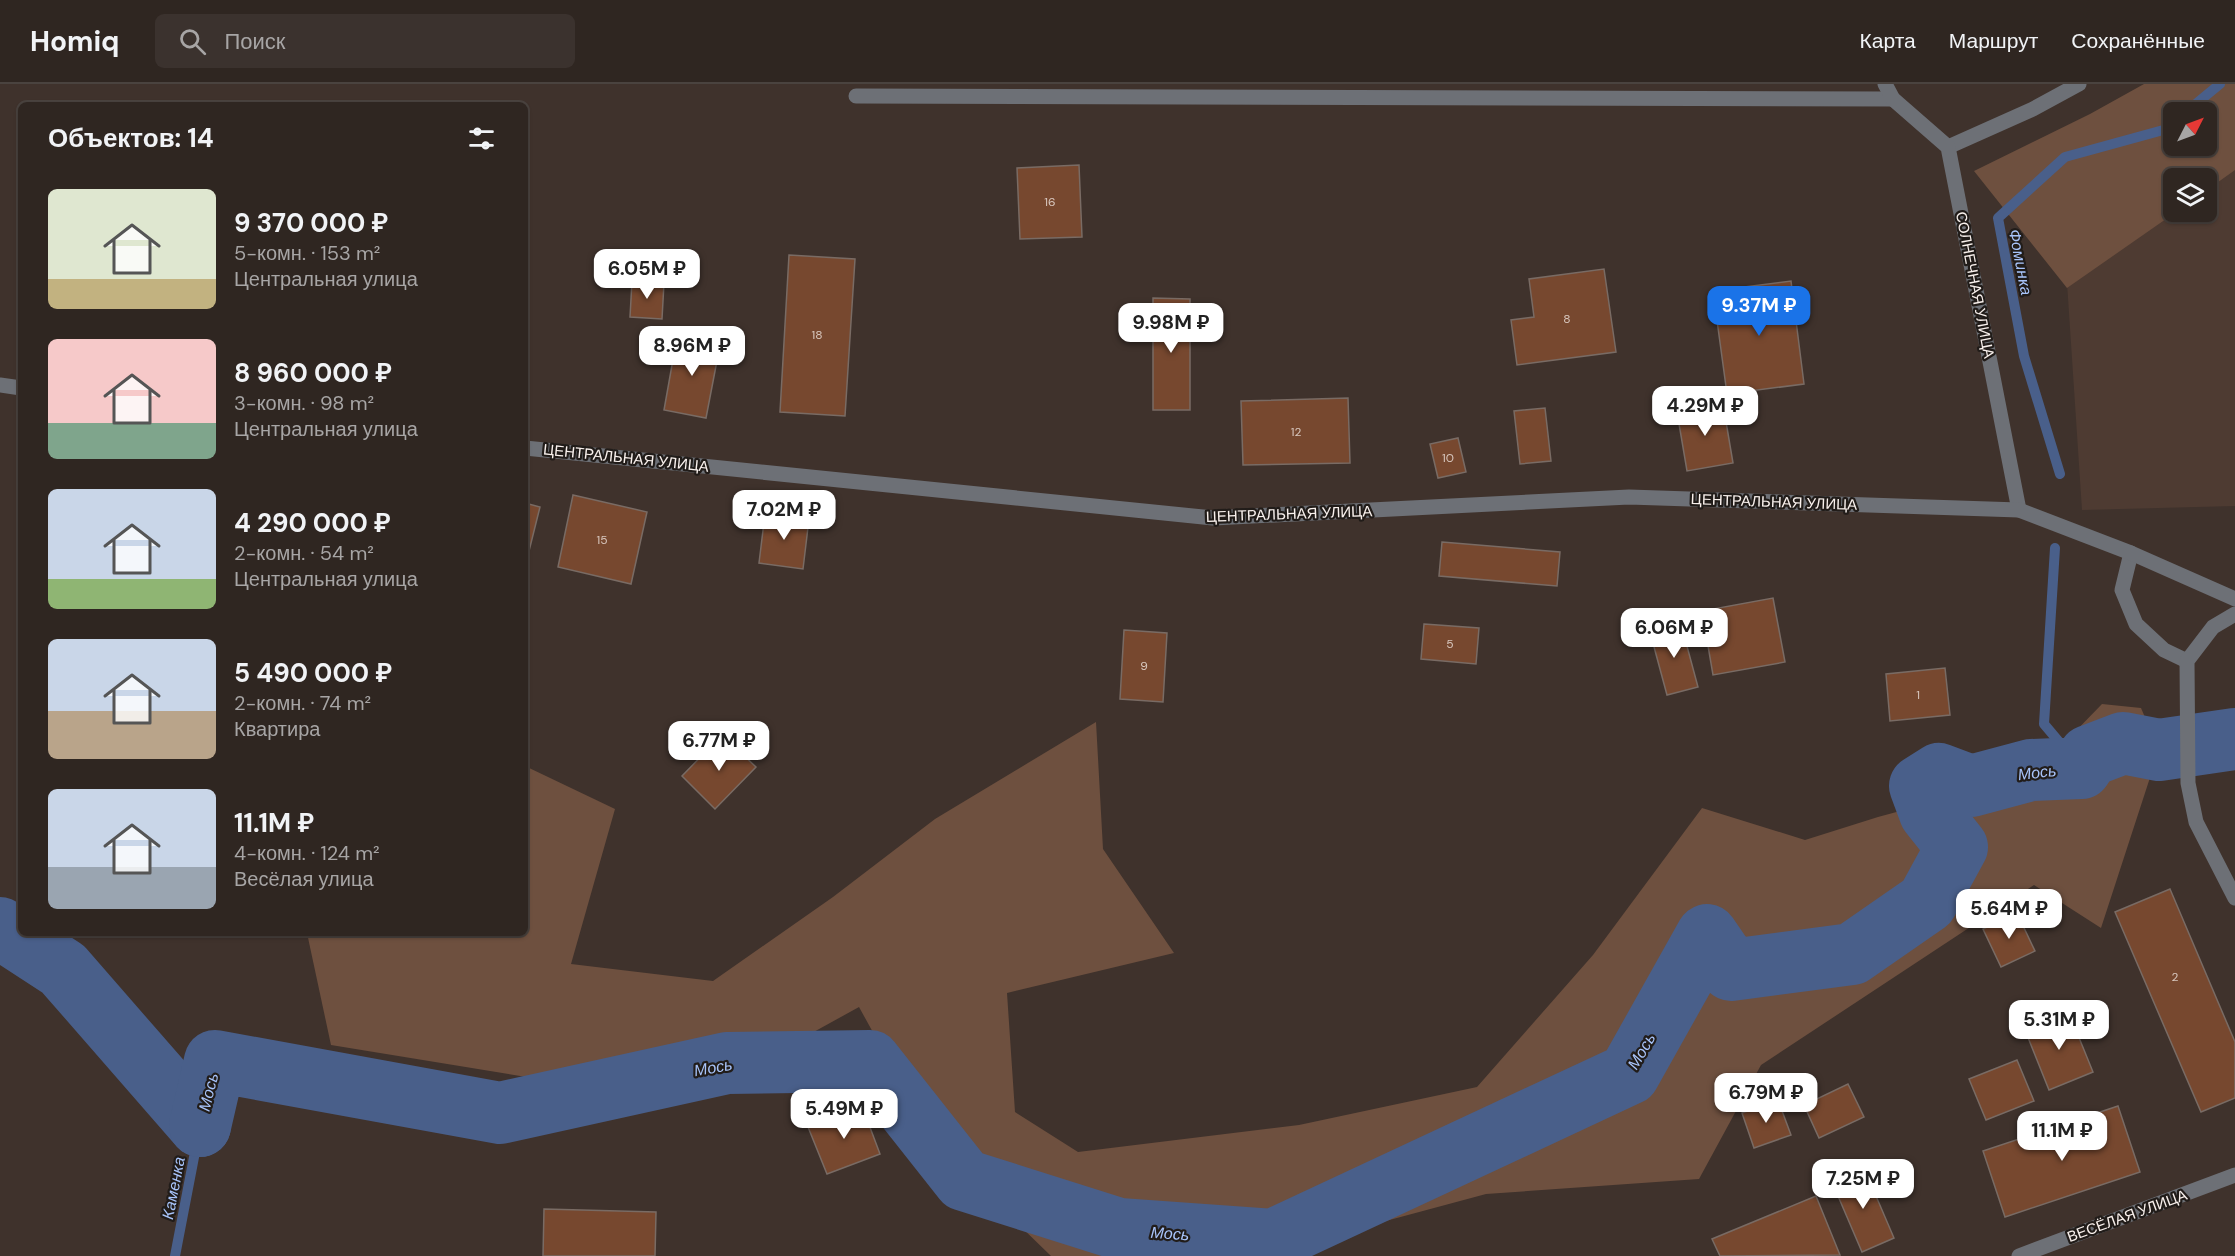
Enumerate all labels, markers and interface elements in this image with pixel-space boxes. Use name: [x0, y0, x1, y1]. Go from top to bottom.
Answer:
search box: [155, 14, 575, 68]
text: Homiq: [30, 23, 119, 60]
icon: search: [176, 25, 209, 58]
text: Поиск: [224, 27, 285, 56]
text: Карта: [1860, 27, 1916, 55]
text: Маршрут: [1949, 27, 2038, 55]
text: Сохранённые: [2071, 27, 2205, 55]
north arrow: [2163, 102, 2217, 156]
map controls: [2163, 102, 2217, 222]
text: Объектов: 14: [48, 121, 214, 155]
icon: filters: [465, 122, 498, 155]
button: layers: [2163, 168, 2217, 222]
house number: 16: [1044, 194, 1056, 210]
text: 9 370 000 ₽: [234, 206, 388, 240]
street label: СОЛНЕЧНАЯ УЛИЦА: [1951, 210, 1999, 360]
icon: home: [96, 213, 168, 285]
water label: Фоминка: [2004, 227, 2037, 297]
text: 5-комн. · 153 m²: [234, 240, 380, 266]
pin: 6.05M ₽: [592, 249, 702, 300]
text: 6.05M ₽: [608, 255, 686, 281]
text: Центральная улица: [234, 266, 418, 292]
pin: 9.37M ₽: [1704, 286, 1814, 337]
text: 9.37M ₽: [1721, 292, 1797, 318]
pin: 9.98M ₽: [1116, 303, 1226, 354]
text: 9.98M ₽: [1132, 309, 1210, 335]
house number: 8: [1563, 311, 1571, 327]
pin: 8.96M ₽: [637, 326, 747, 377]
house number: 18: [811, 327, 823, 343]
text: 8.96M ₽: [653, 332, 731, 358]
text: 8 960 000 ₽: [234, 356, 392, 390]
icon: home: [96, 363, 168, 435]
pin: 4.29M ₽: [1650, 386, 1760, 437]
text: 3-комн. · 98 m²: [234, 390, 374, 416]
text: 4.29M ₽: [1666, 392, 1744, 418]
text: Центральная улица: [234, 416, 418, 442]
house number: 12: [1291, 424, 1301, 440]
street label: ЦЕНТРАЛЬНАЯ УЛИЦА: [542, 439, 710, 477]
house number: 10: [1442, 450, 1454, 466]
street label: ЦЕНТРАЛЬНАЯ УЛИЦА: [1690, 489, 1858, 515]
pin: 7.02M ₽: [729, 490, 839, 541]
text: 7.02M ₽: [747, 496, 821, 522]
street label: ЦЕНТРАЛЬНАЯ УЛИЦА: [1205, 501, 1373, 527]
text: 4 290 000 ₽: [234, 506, 391, 540]
icon: home: [96, 513, 168, 585]
house number: 15: [596, 532, 608, 548]
text: 2-комн. · 54 m²: [234, 540, 374, 566]
text: Центральная улица: [234, 566, 418, 592]
pin: 6.06M ₽: [1619, 608, 1729, 659]
text: 6.06M ₽: [1635, 614, 1713, 640]
house number: 5: [1446, 636, 1454, 652]
text: 5 490 000 ₽: [234, 656, 392, 690]
house number: 9: [1140, 658, 1148, 674]
icon: home: [96, 663, 168, 735]
house number: 1: [1916, 687, 1920, 703]
text: 2-комн. · 74 m²: [234, 690, 371, 716]
text: Квартира: [234, 716, 320, 742]
pin: 6.77M ₽: [664, 721, 774, 772]
text: 6.77M ₽: [682, 727, 756, 753]
water label: Мось: [2017, 760, 2058, 785]
text: 11.1M ₽: [234, 806, 314, 840]
icon: home: [96, 813, 168, 885]
text: 4-комн. · 124 m²: [234, 840, 380, 866]
text: Весёлая улица: [234, 866, 374, 892]
pin: 5.64M ₽: [1954, 889, 2064, 940]
text: 5.64M ₽: [1970, 895, 2048, 921]
house number: 2: [2172, 969, 2179, 985]
pin: 5.31M ₽: [2004, 1000, 2114, 1051]
text: 5.31M ₽: [2023, 1006, 2095, 1032]
water label: Мось: [1623, 1029, 1660, 1073]
water label: Мось: [692, 1054, 734, 1081]
water label: Мось: [194, 1071, 223, 1113]
pin: 6.79M ₽: [1711, 1073, 1821, 1124]
text: 6.79M ₽: [1728, 1079, 1804, 1105]
pin: 5.49M ₽: [789, 1089, 899, 1140]
text: 5.49M ₽: [805, 1095, 883, 1121]
pin: 11.1M ₽: [2007, 1111, 2117, 1162]
text: 11.1M ₽: [2031, 1117, 2093, 1143]
water label: Каменка: [157, 1155, 190, 1221]
pin: 7.25M ₽: [1808, 1159, 1918, 1210]
text: 7.25M ₽: [1826, 1165, 1900, 1191]
street label: ВЕСЁЛАЯ УЛИЦА: [2064, 1185, 2190, 1247]
water label: Мось: [1150, 1222, 1190, 1245]

